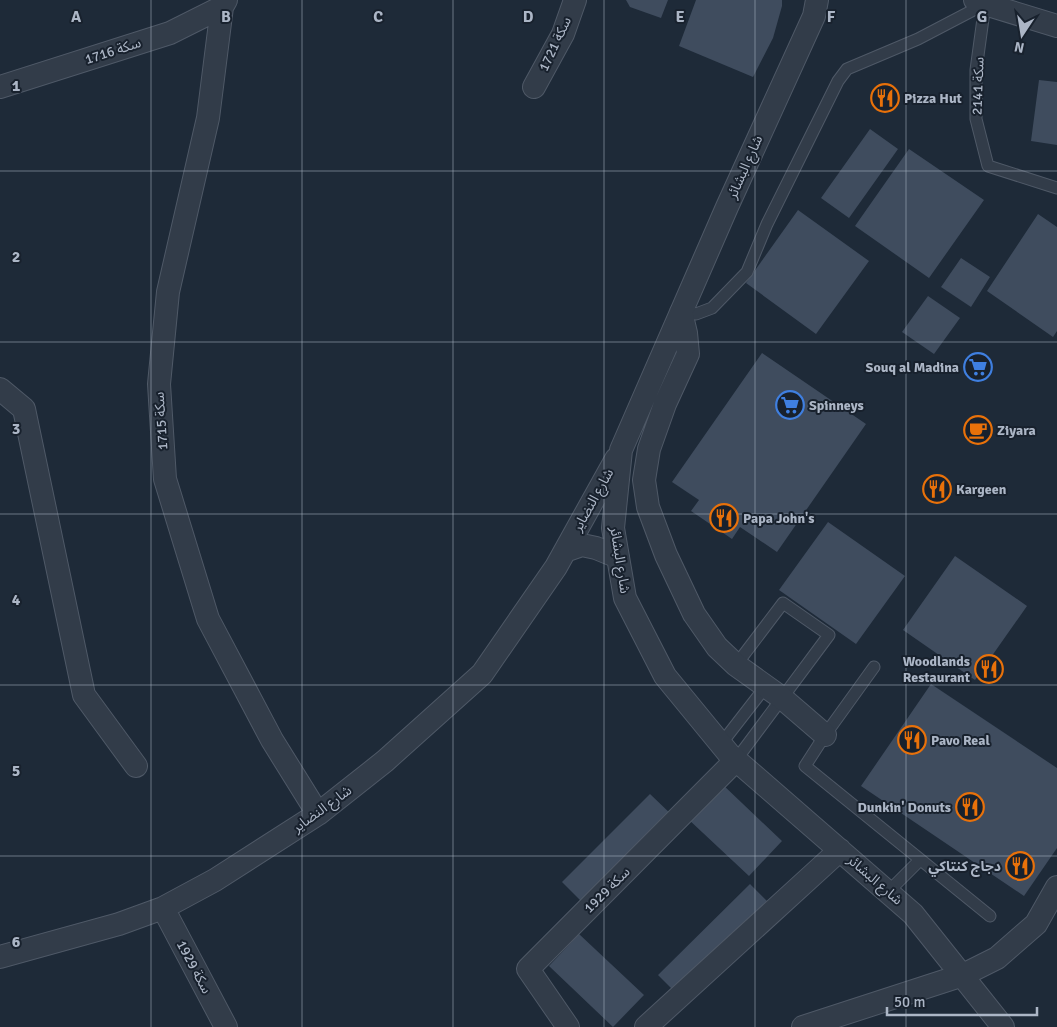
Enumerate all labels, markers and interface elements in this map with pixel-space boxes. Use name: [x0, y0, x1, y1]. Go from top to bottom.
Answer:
text: A: [71, 7, 82, 27]
text: B: [221, 7, 231, 27]
text: C: [373, 7, 383, 27]
text: D: [523, 7, 534, 27]
text: E: [675, 7, 685, 27]
text: F: [827, 7, 836, 27]
text: G: [977, 7, 987, 27]
north arrow: [997, 10, 1047, 60]
street label: سكة 1721: [535, 14, 575, 74]
street label: سكة 1716: [83, 34, 143, 68]
text: N: [1013, 38, 1026, 57]
street label: سكة 2141: [968, 57, 988, 115]
text: 1: [12, 76, 21, 96]
restaurant icon: Pizza Hut: [870, 83, 900, 113]
place label: Pizza Hut: [904, 90, 963, 107]
street label: شارع البشائر: [723, 133, 768, 203]
text: 2: [12, 247, 20, 267]
supermarket icon: Souq al Madina: [963, 352, 993, 382]
place label: Souq al Madina: [866, 359, 959, 376]
supermarket icon: Spinneys: [775, 390, 805, 420]
street label: سكة 1715: [150, 391, 172, 451]
place label: Spinneys: [809, 397, 864, 414]
cafe icon: Ziyara: [963, 415, 993, 445]
text: 3: [12, 419, 20, 439]
place label: Ziyara: [997, 422, 1036, 439]
street label: شارع النضاير: [568, 466, 619, 536]
restaurant icon: Kargeen: [922, 474, 952, 504]
place label: Kargeen: [956, 481, 1007, 498]
restaurant icon: Papa John's: [709, 503, 739, 533]
place label: Papa John's: [743, 510, 815, 527]
street label: شارع البشائر: [604, 524, 634, 595]
text: 4: [12, 590, 21, 610]
place label: Woodlands Restaurant: [903, 653, 971, 686]
restaurant icon: Woodlands Restaurant: [974, 654, 1004, 684]
restaurant icon: Pavo Real: [897, 725, 927, 755]
place label: Pavo Real: [931, 732, 990, 749]
text: 5: [12, 761, 20, 781]
street label: شارع النضاير: [288, 782, 356, 838]
restaurant icon: Dunkin' Donuts: [955, 792, 985, 822]
place label: Dunkin' Donuts: [857, 799, 951, 816]
street label: شارع البشائر: [842, 851, 906, 910]
restaurant icon: دجاج كنتاكي: [1005, 851, 1035, 881]
place label: دجاج كنتاكي: [928, 858, 1001, 877]
street label: سكة 1929: [580, 863, 634, 917]
text: 6: [12, 932, 21, 952]
street label: سكة 1929: [173, 937, 215, 997]
scale bar: [887, 984, 1037, 1016]
text: 50 m: [894, 993, 925, 1011]

